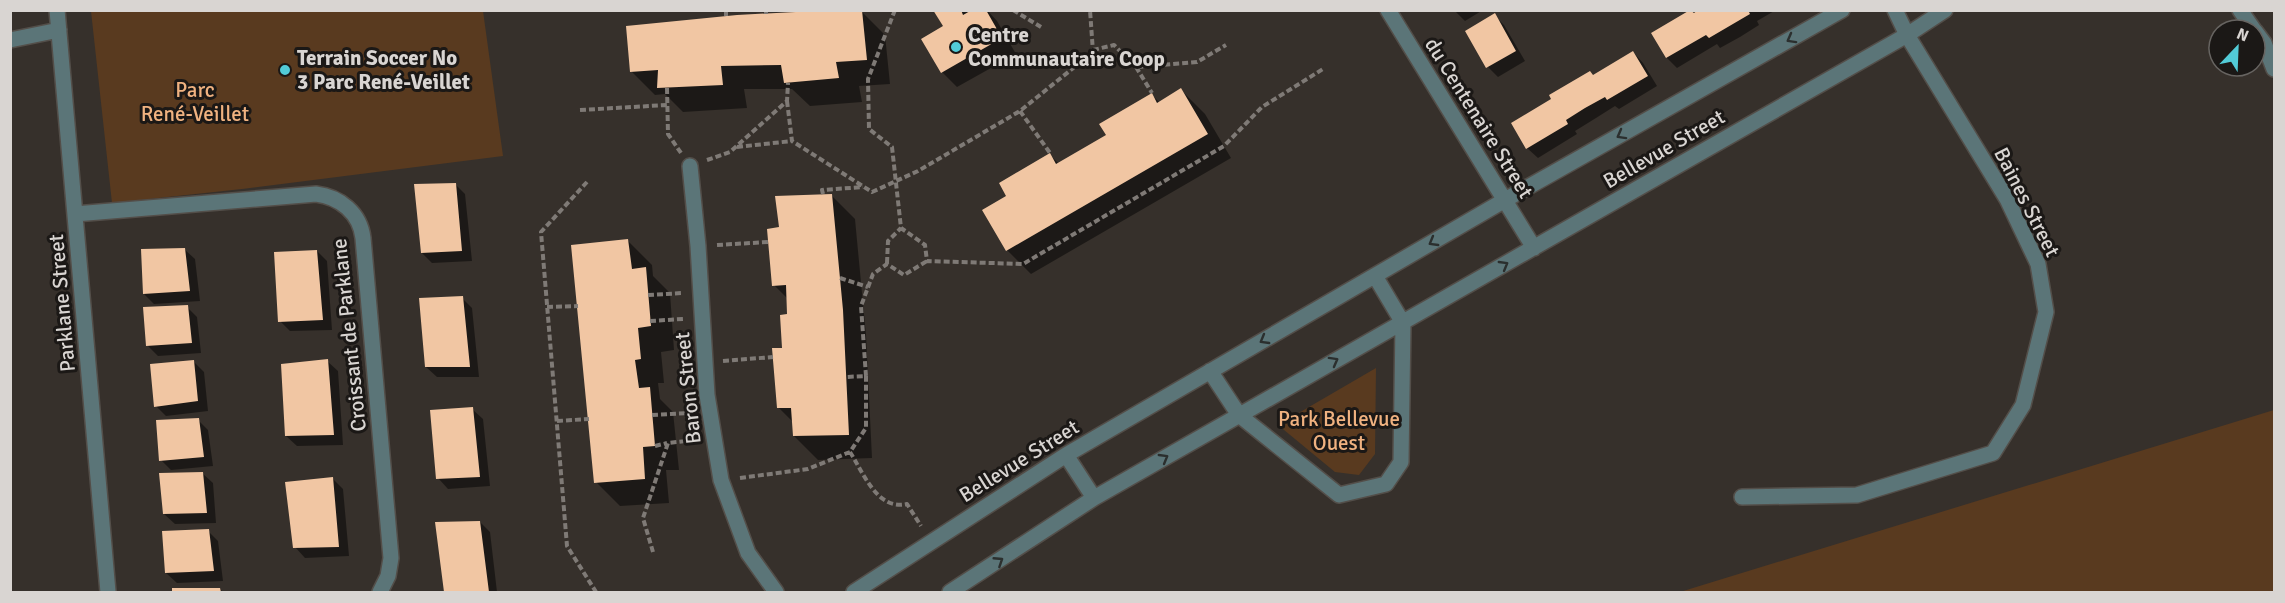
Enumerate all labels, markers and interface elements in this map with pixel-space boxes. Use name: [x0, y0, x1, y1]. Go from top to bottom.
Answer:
north arrow: [2207, 18, 2267, 78]
place label: Centre Communautaire Coop: [968, 22, 1165, 72]
text: N: [2233, 24, 2252, 46]
one-way arrow: [1787, 32, 1797, 43]
street label: du Centenaire Street: [1419, 33, 1539, 203]
marker: Centre Communautaire Coop: [949, 40, 963, 54]
place label: Terrain Soccer No 3 Parc René-Veillet: [297, 45, 470, 95]
marker: Terrain Soccer No 3 Parc René-Veillet: [278, 63, 292, 77]
park label: Parc René-Veillet: [141, 77, 249, 127]
street label: Bellevue Street: [1599, 104, 1729, 194]
one-way arrow: [1617, 128, 1627, 139]
street label: Baines Street: [1988, 143, 2066, 261]
street label: Parklane Street: [43, 233, 81, 373]
one-way arrow: [1429, 235, 1439, 246]
street label: Croissant de Parklane: [326, 237, 372, 433]
one-way arrow: [1498, 261, 1508, 272]
street label: Baron Street: [669, 331, 707, 445]
one-way arrow: [1260, 332, 1271, 344]
one-way arrow: [1328, 357, 1338, 369]
park label: Park Bellevue Ouest: [1278, 406, 1400, 456]
street label: Bellevue Street: [954, 414, 1084, 508]
one-way arrow: [1158, 453, 1169, 465]
one-way arrow: [992, 557, 1003, 568]

